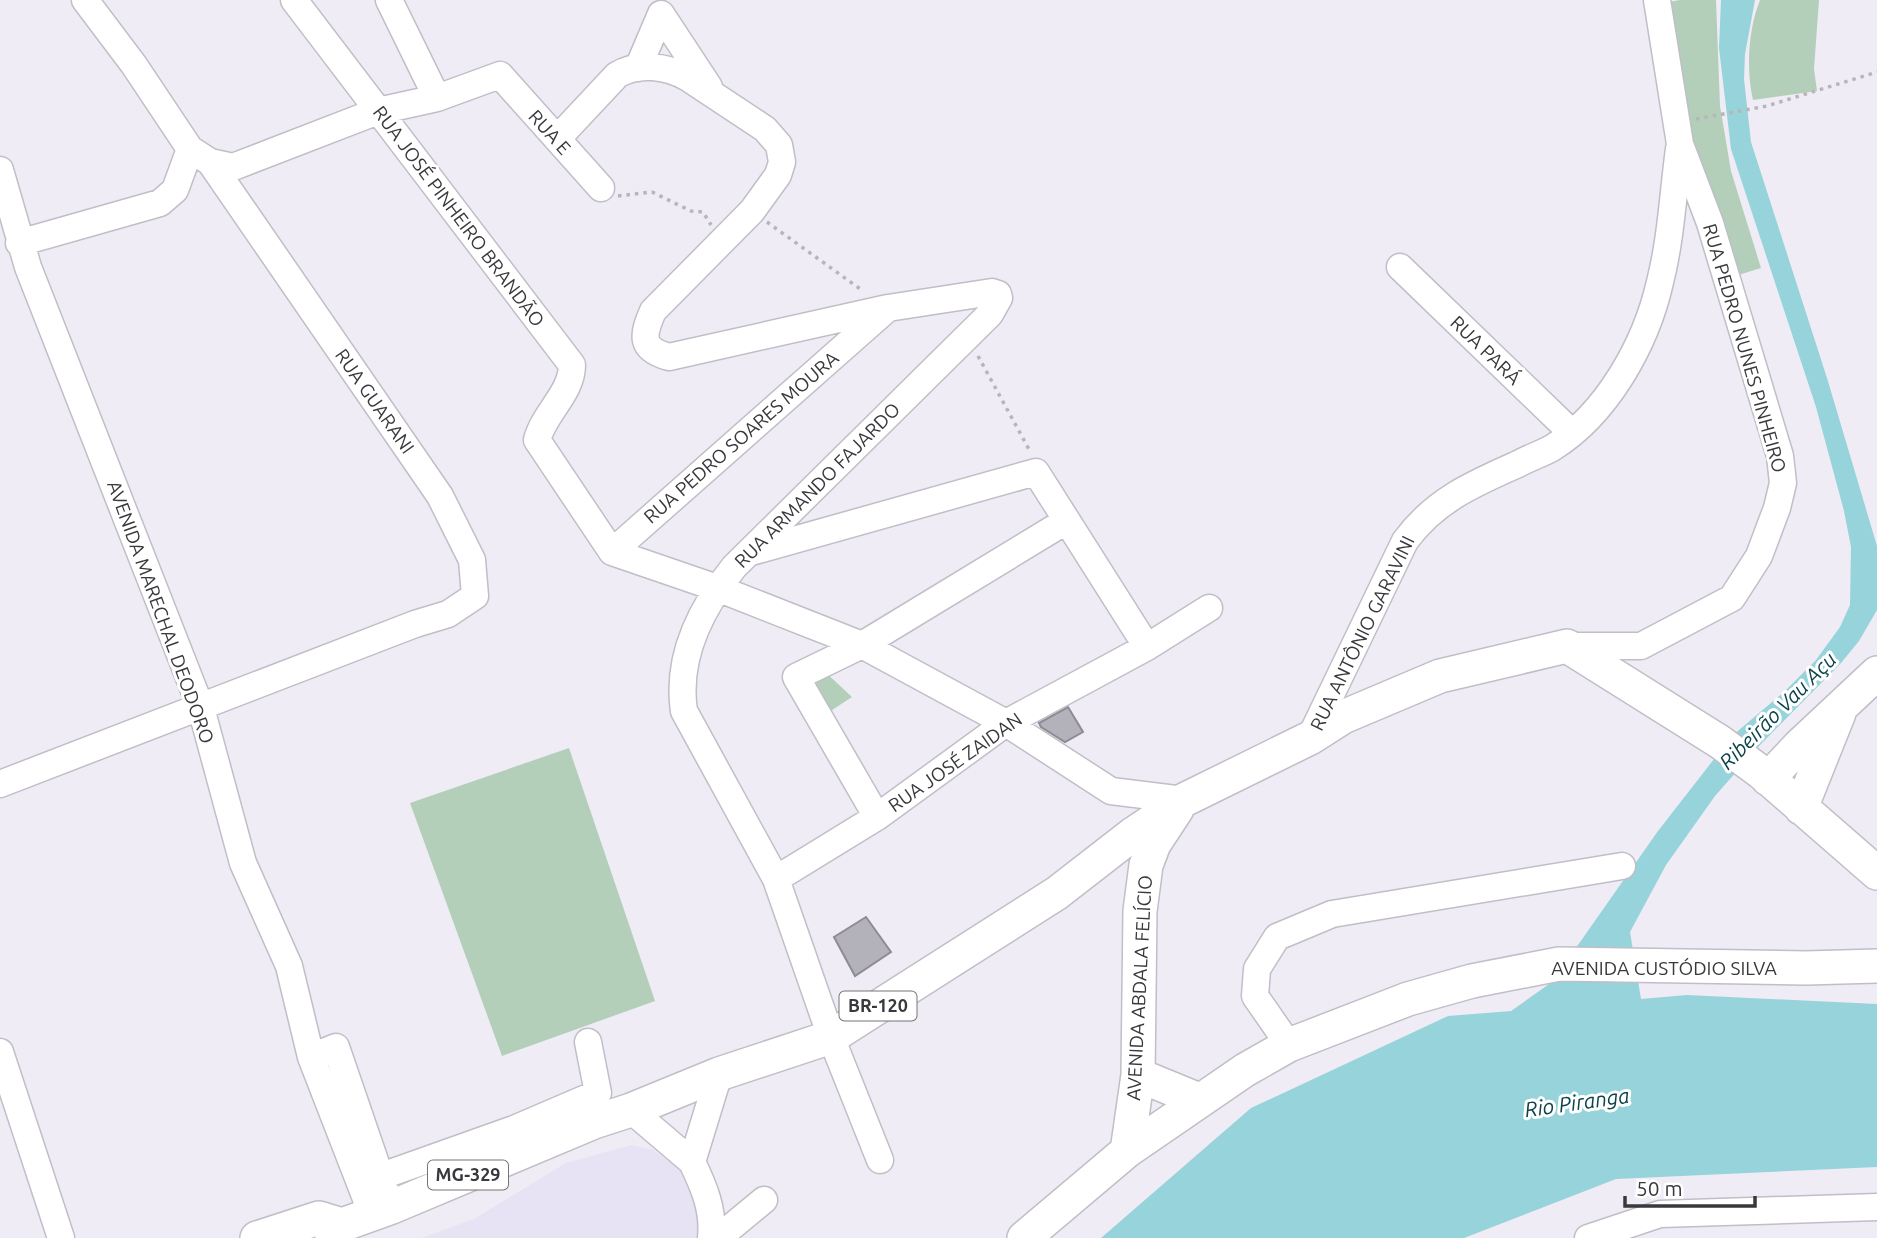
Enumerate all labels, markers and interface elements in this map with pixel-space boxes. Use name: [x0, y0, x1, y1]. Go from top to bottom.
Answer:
street label: RUA JOSÉ PINHEIRO BRANDÃO: [369, 101, 549, 331]
street label: RUA E: [524, 105, 576, 159]
street label: RUA PEDRO NUNES PINHEIRO: [1699, 221, 1791, 475]
street label: RUA PARÁ: [1446, 311, 1526, 389]
street label: RUA GUARANI: [331, 344, 419, 458]
street label: RUA PEDRO SOARES MOURA: [639, 346, 843, 527]
street label: RUA ARMANDO FAJARDO: [730, 398, 904, 572]
street label: AVENIDA MARECHAL DEODORO: [103, 478, 219, 746]
street label: RUA ANTÔNIO GARAVINI: [1305, 532, 1419, 734]
water label: Ribeirão Vau Açu: [1714, 647, 1841, 774]
street label: RUA JOSÉ ZAIDAN: [884, 708, 1026, 816]
street label: AVENIDA ABDALA FELÍCIO: [1122, 875, 1156, 1101]
street label: AVENIDA CUSTÓDIO SILVA: [1551, 957, 1777, 979]
road number: BR-120: [840, 992, 917, 1021]
water label: Rio Piranga: [1523, 1083, 1631, 1121]
road number: MG-329: [428, 1160, 508, 1190]
scale bar: [1625, 1164, 1755, 1208]
text: 50 m: [1636, 1176, 1683, 1200]

